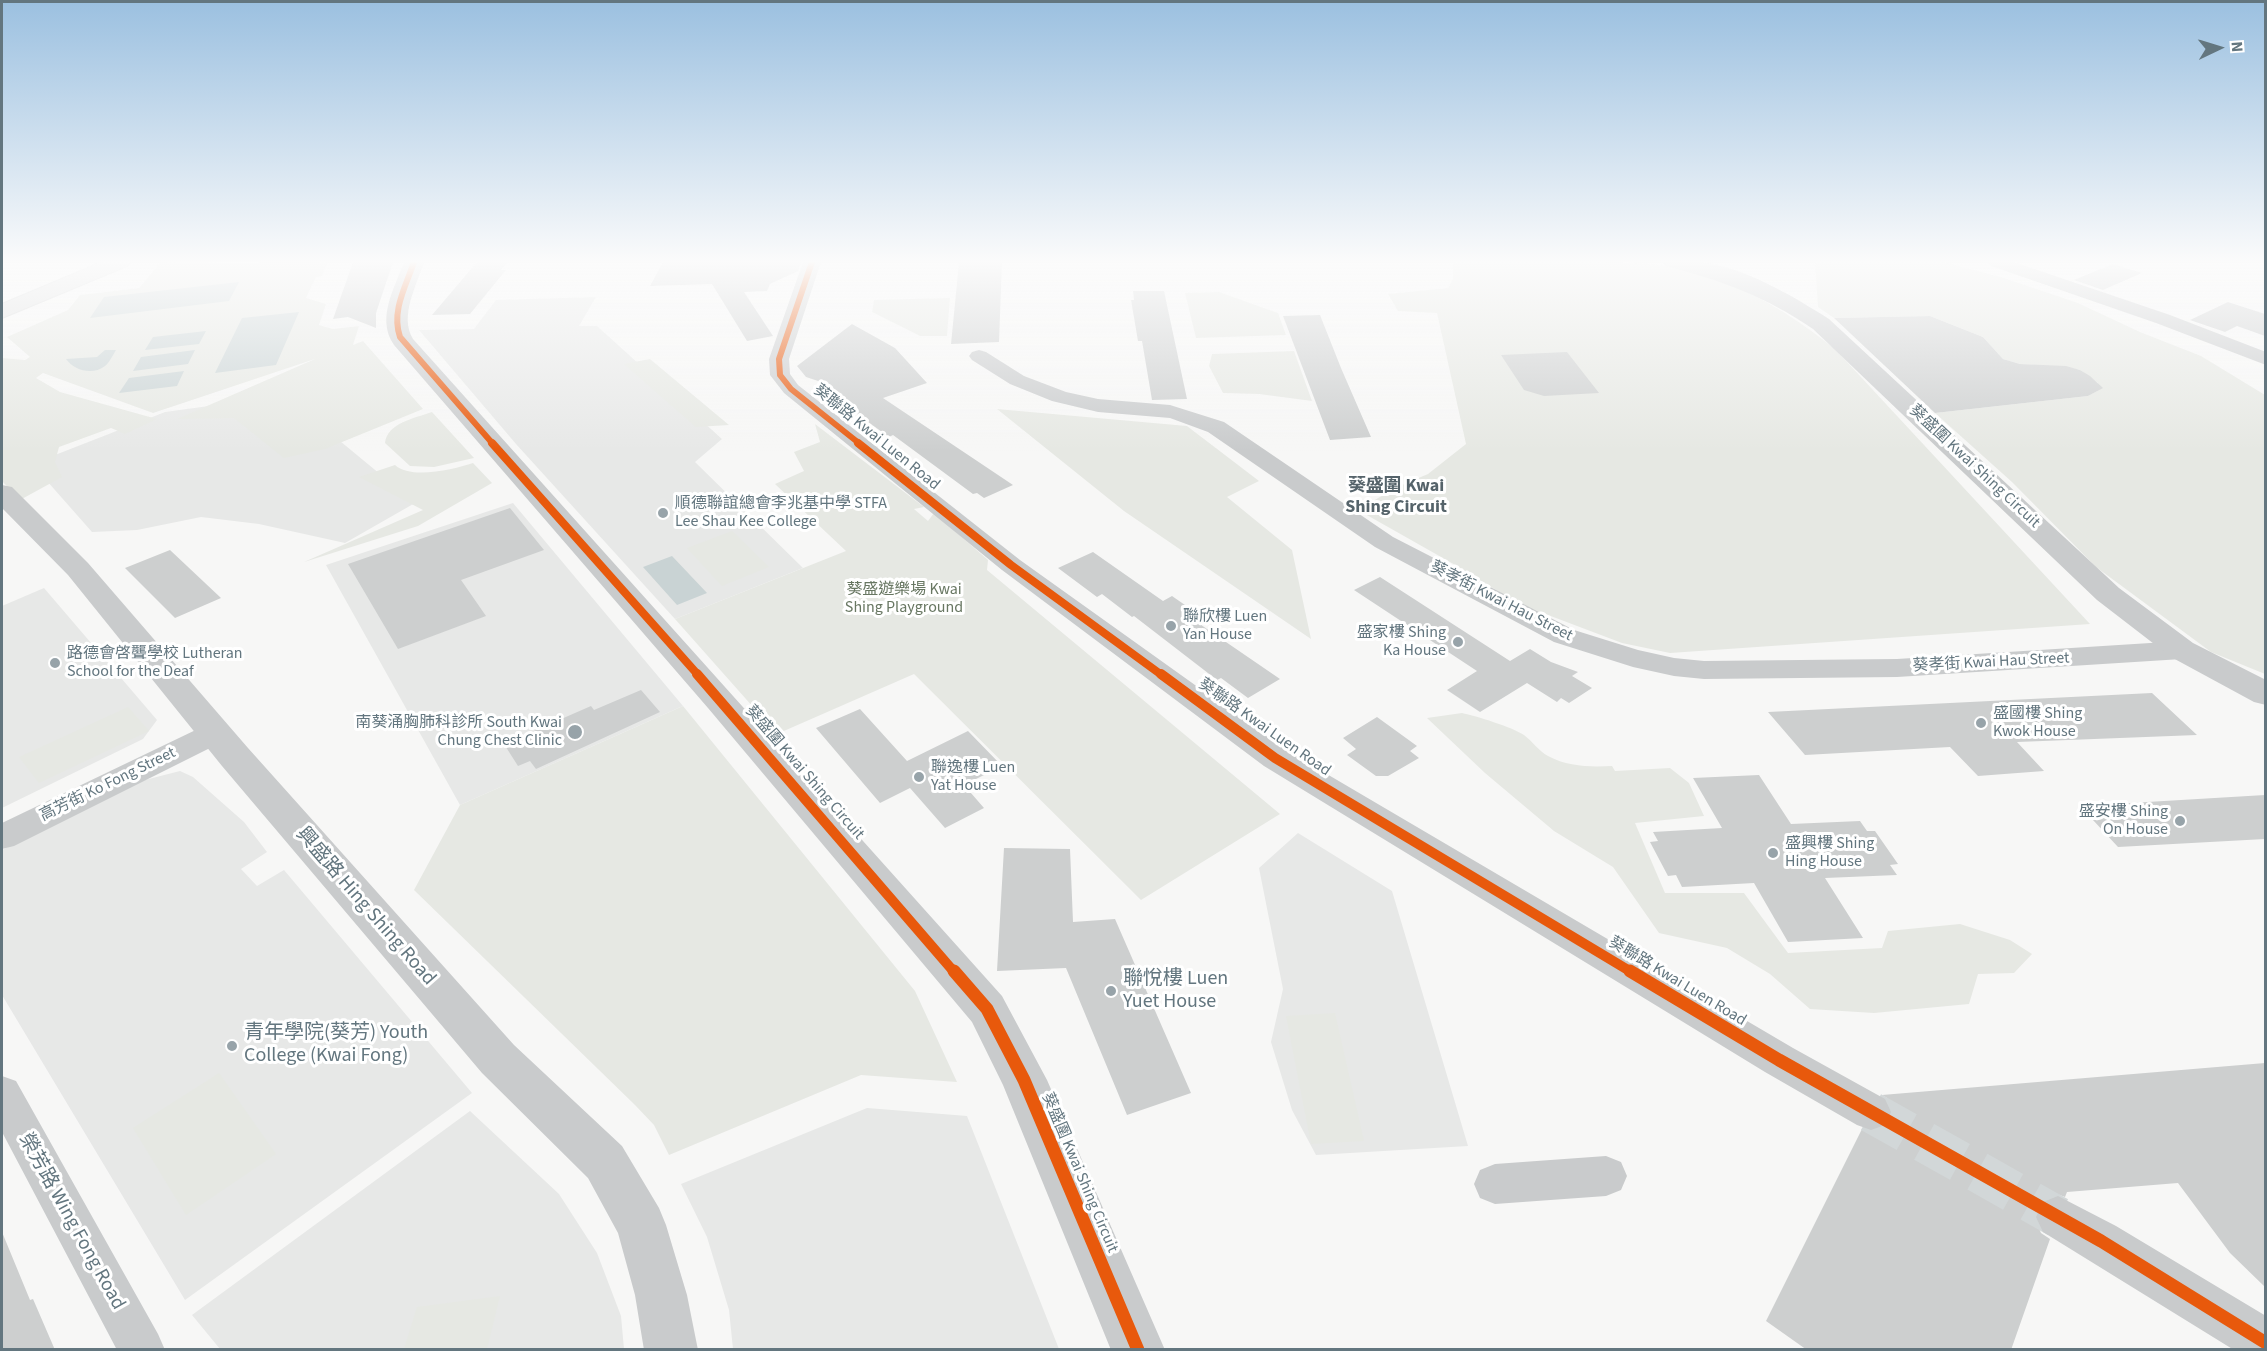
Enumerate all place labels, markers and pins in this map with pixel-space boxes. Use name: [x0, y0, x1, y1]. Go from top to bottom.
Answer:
place label: 順德聯誼總會李兆基中學 STFA Lee Shau Kee College: [675, 494, 887, 532]
marker: 順德聯誼總會李兆基中學 STFA Lee Shau Kee College: [656, 506, 670, 520]
place label: 聯欣樓 Luen Yan House: [1183, 607, 1267, 645]
marker: 聯欣樓 Luen Yan House: [1164, 619, 1178, 633]
place label: 盛家樓 Shing Ka House: [1357, 623, 1446, 661]
marker: 盛家樓 Shing Ka House: [1451, 635, 1465, 649]
place label: 路德會啓聾學校 Lutheran School for the Deaf: [67, 644, 243, 682]
marker: 路德會啓聾學校 Lutheran School for the Deaf: [48, 656, 62, 670]
place label: 盛國樓 Shing Kwok House: [1993, 704, 2082, 742]
place label: 南葵涌胸肺科診所 South Kwai Chung Chest Clinic: [355, 713, 562, 751]
marker: 盛國樓 Shing Kwok House: [1974, 716, 1988, 730]
marker: 南葵涌胸肺科診所 South Kwai Chung Chest Clinic: [566, 723, 584, 741]
place label: 聯逸樓 Luen Yat House: [931, 758, 1015, 796]
marker: 聯逸樓 Luen Yat House: [912, 770, 926, 784]
place label: 盛安樓 Shing On House: [2079, 802, 2168, 840]
marker: 盛安樓 Shing On House: [2173, 814, 2187, 828]
place label: 盛興樓 Shing Hing House: [1785, 834, 1874, 872]
marker: 盛興樓 Shing Hing House: [1766, 846, 1780, 860]
place label: 聯悅樓 Luen Yuet House: [1123, 968, 1228, 1015]
marker: 聯悅樓 Luen Yuet House: [1104, 984, 1118, 998]
place label: 青年學院(葵芳) Youth College (Kwai Fong): [244, 1022, 428, 1069]
marker: 青年學院(葵芳) Youth College (Kwai Fong): [225, 1039, 239, 1053]

